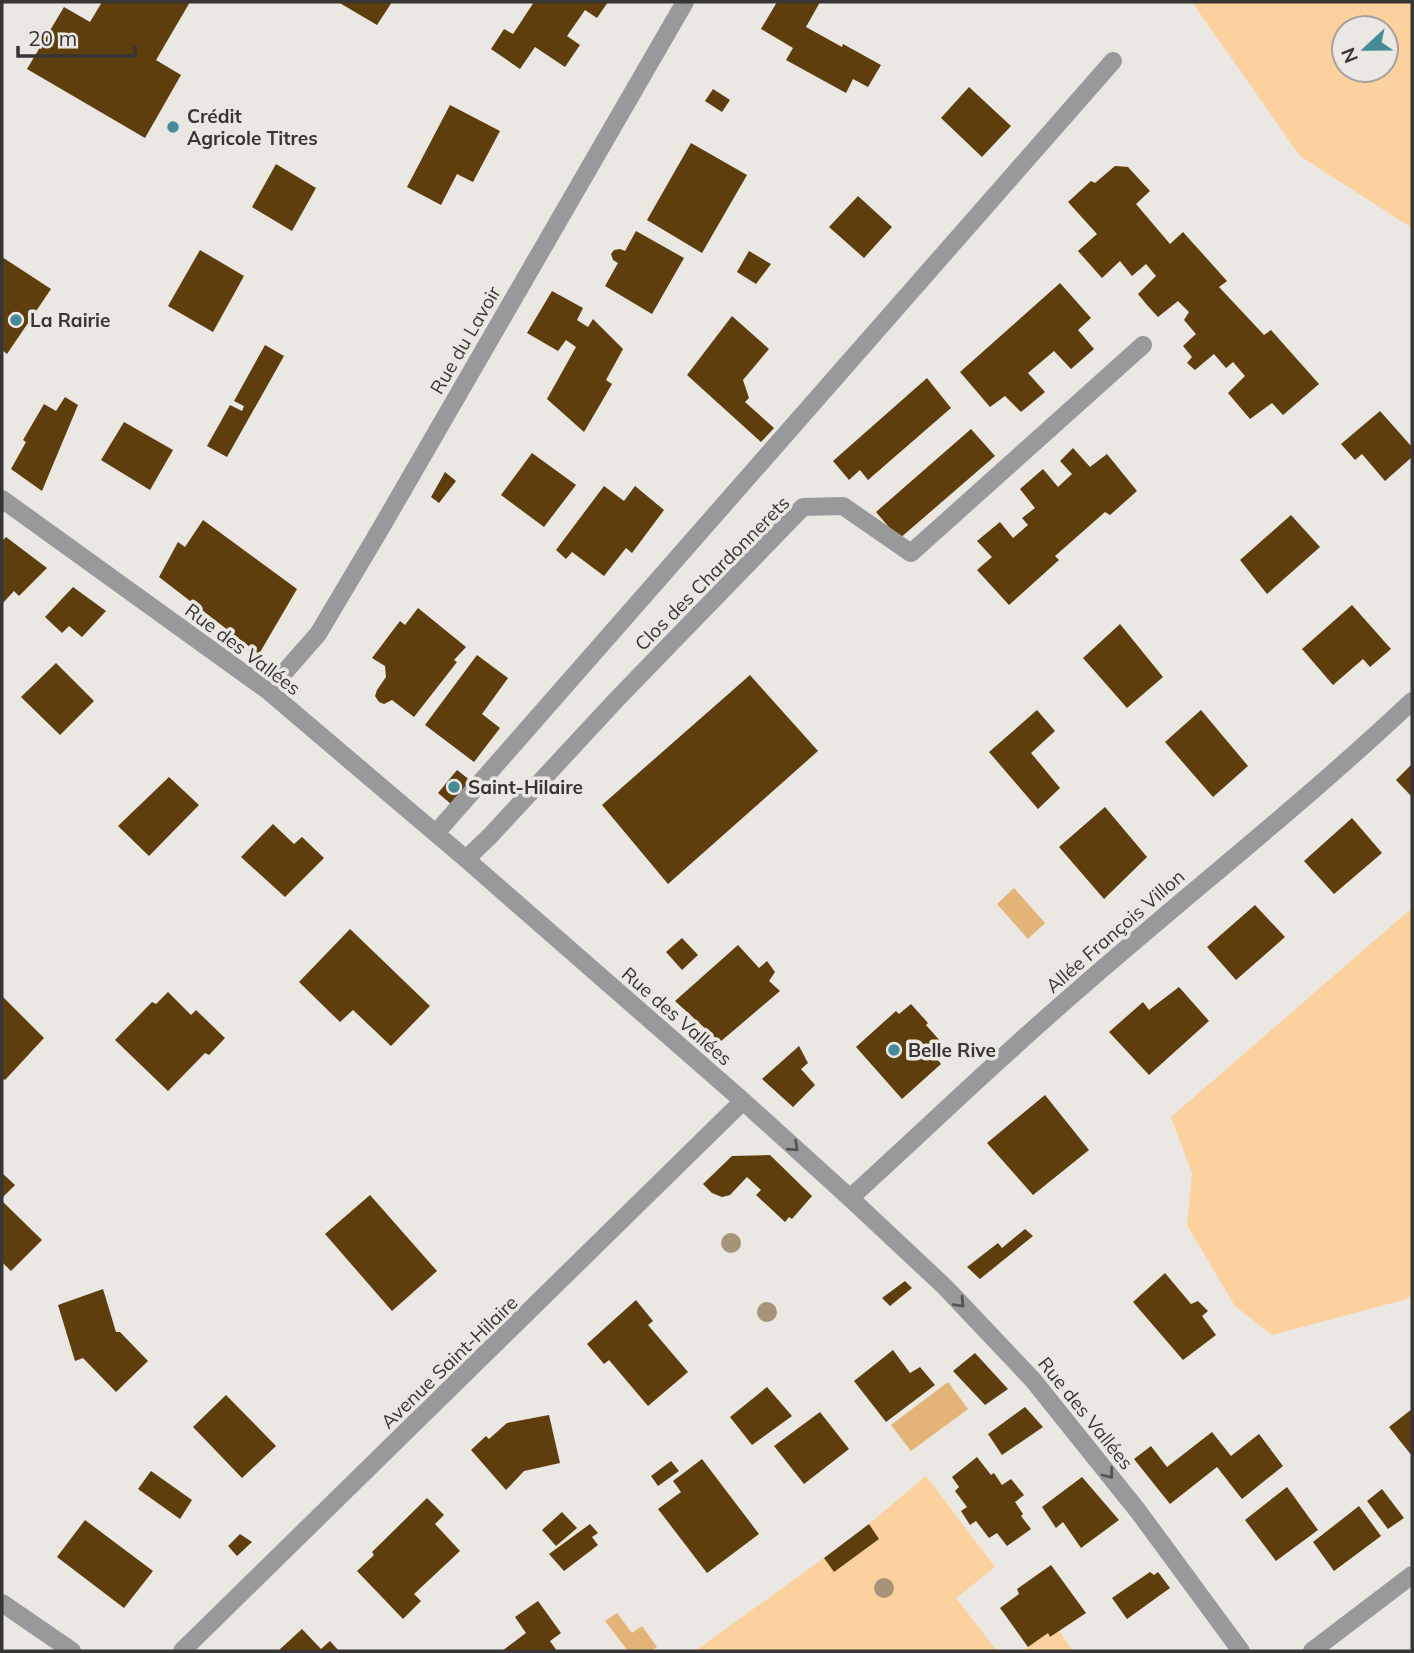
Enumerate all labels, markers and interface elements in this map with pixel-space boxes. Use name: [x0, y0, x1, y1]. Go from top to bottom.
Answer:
scale bar: [18, 14, 135, 58]
north arrow: [1330, 14, 1400, 84]
text: 20 m: [28, 25, 77, 51]
text: N: [1335, 44, 1363, 67]
place label: Crédit Agricole Titres: [187, 104, 318, 150]
marker: Crédit Agricole Titres: [165, 119, 181, 135]
street label: Rue du Lavoir: [424, 282, 506, 398]
place label: La Rairie: [30, 308, 110, 332]
marker: La Rairie: [8, 312, 24, 328]
street label: Clos des Chardonnerets: [630, 491, 794, 655]
street label: Rue des Vallées: [181, 598, 305, 700]
place label: Saint-Hilaire: [468, 775, 583, 799]
marker: Saint-Hilaire: [446, 779, 462, 795]
street label: Allée François Villon: [1041, 864, 1189, 998]
street label: Rue des Vallées: [617, 962, 737, 1070]
place label: Belle Rive: [908, 1038, 996, 1062]
marker: Belle Rive: [886, 1042, 902, 1058]
one-way arrow: [786, 1139, 799, 1151]
street label: Avenue Saint-Hilaire: [375, 1290, 523, 1434]
one-way arrow: [951, 1294, 964, 1307]
street label: Rue des Vallées: [1033, 1352, 1139, 1474]
one-way arrow: [1101, 1466, 1114, 1478]

